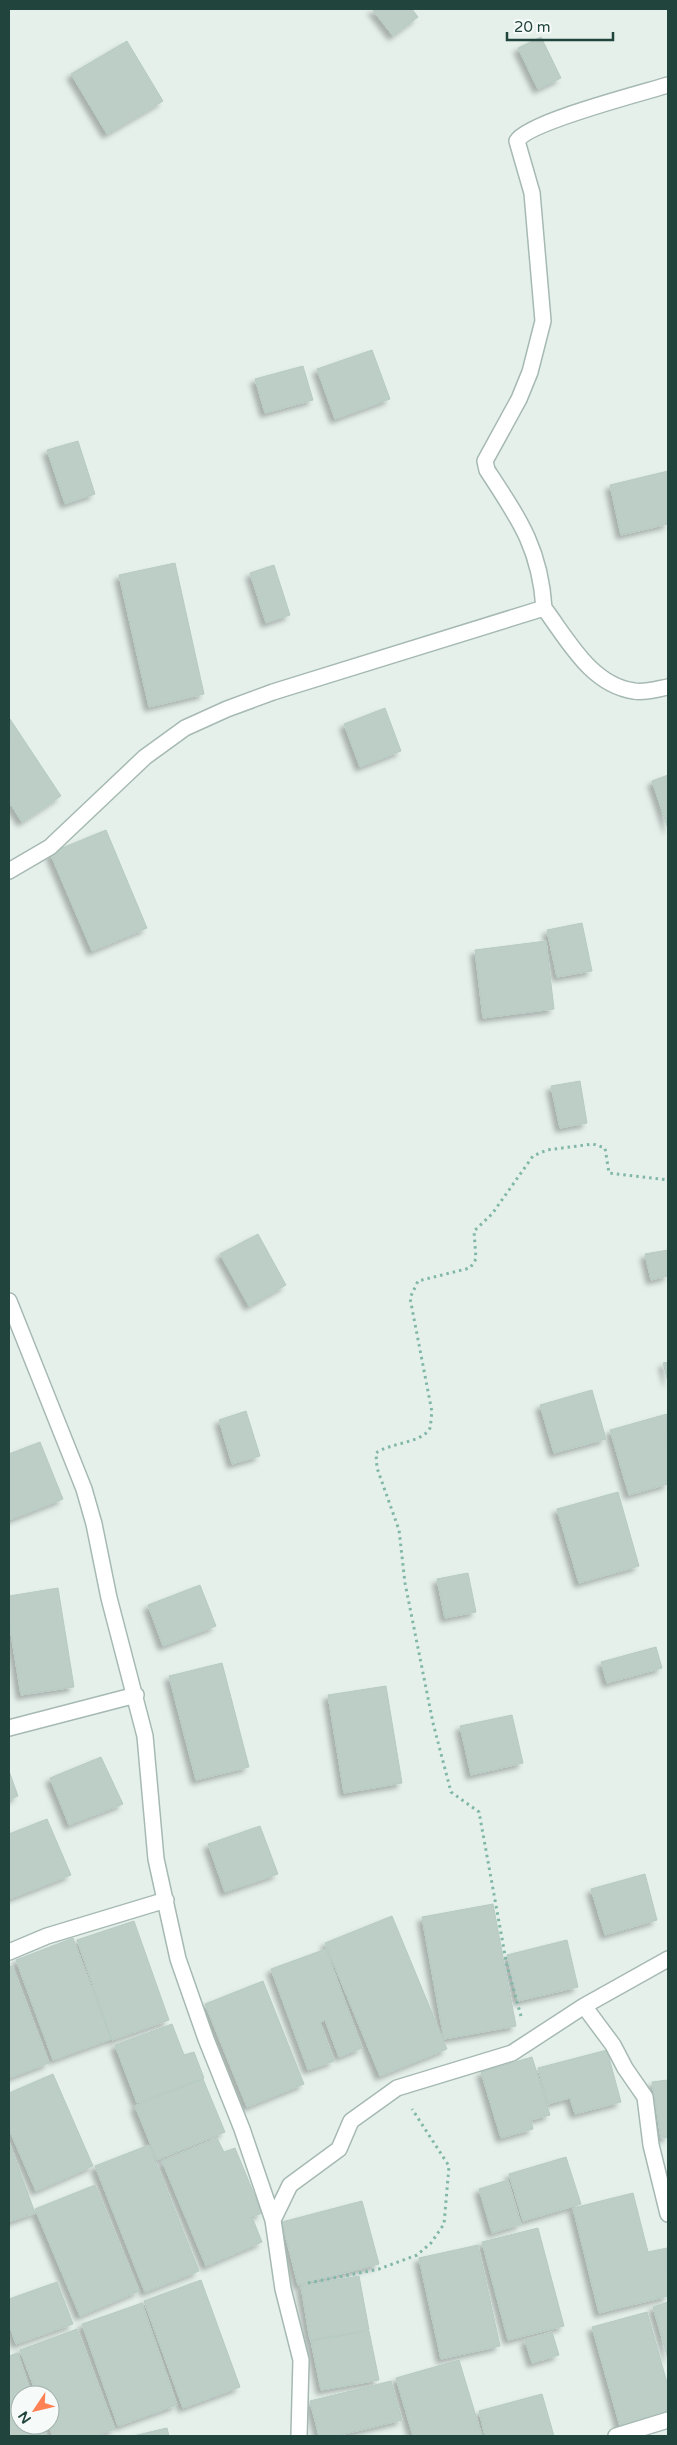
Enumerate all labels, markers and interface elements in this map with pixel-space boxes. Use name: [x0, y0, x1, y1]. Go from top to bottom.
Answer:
scale bar: [507, 10, 613, 42]
text: 20 m: [514, 18, 551, 36]
north arrow: [10, 2385, 60, 2435]
text: N: [15, 2408, 35, 2427]

